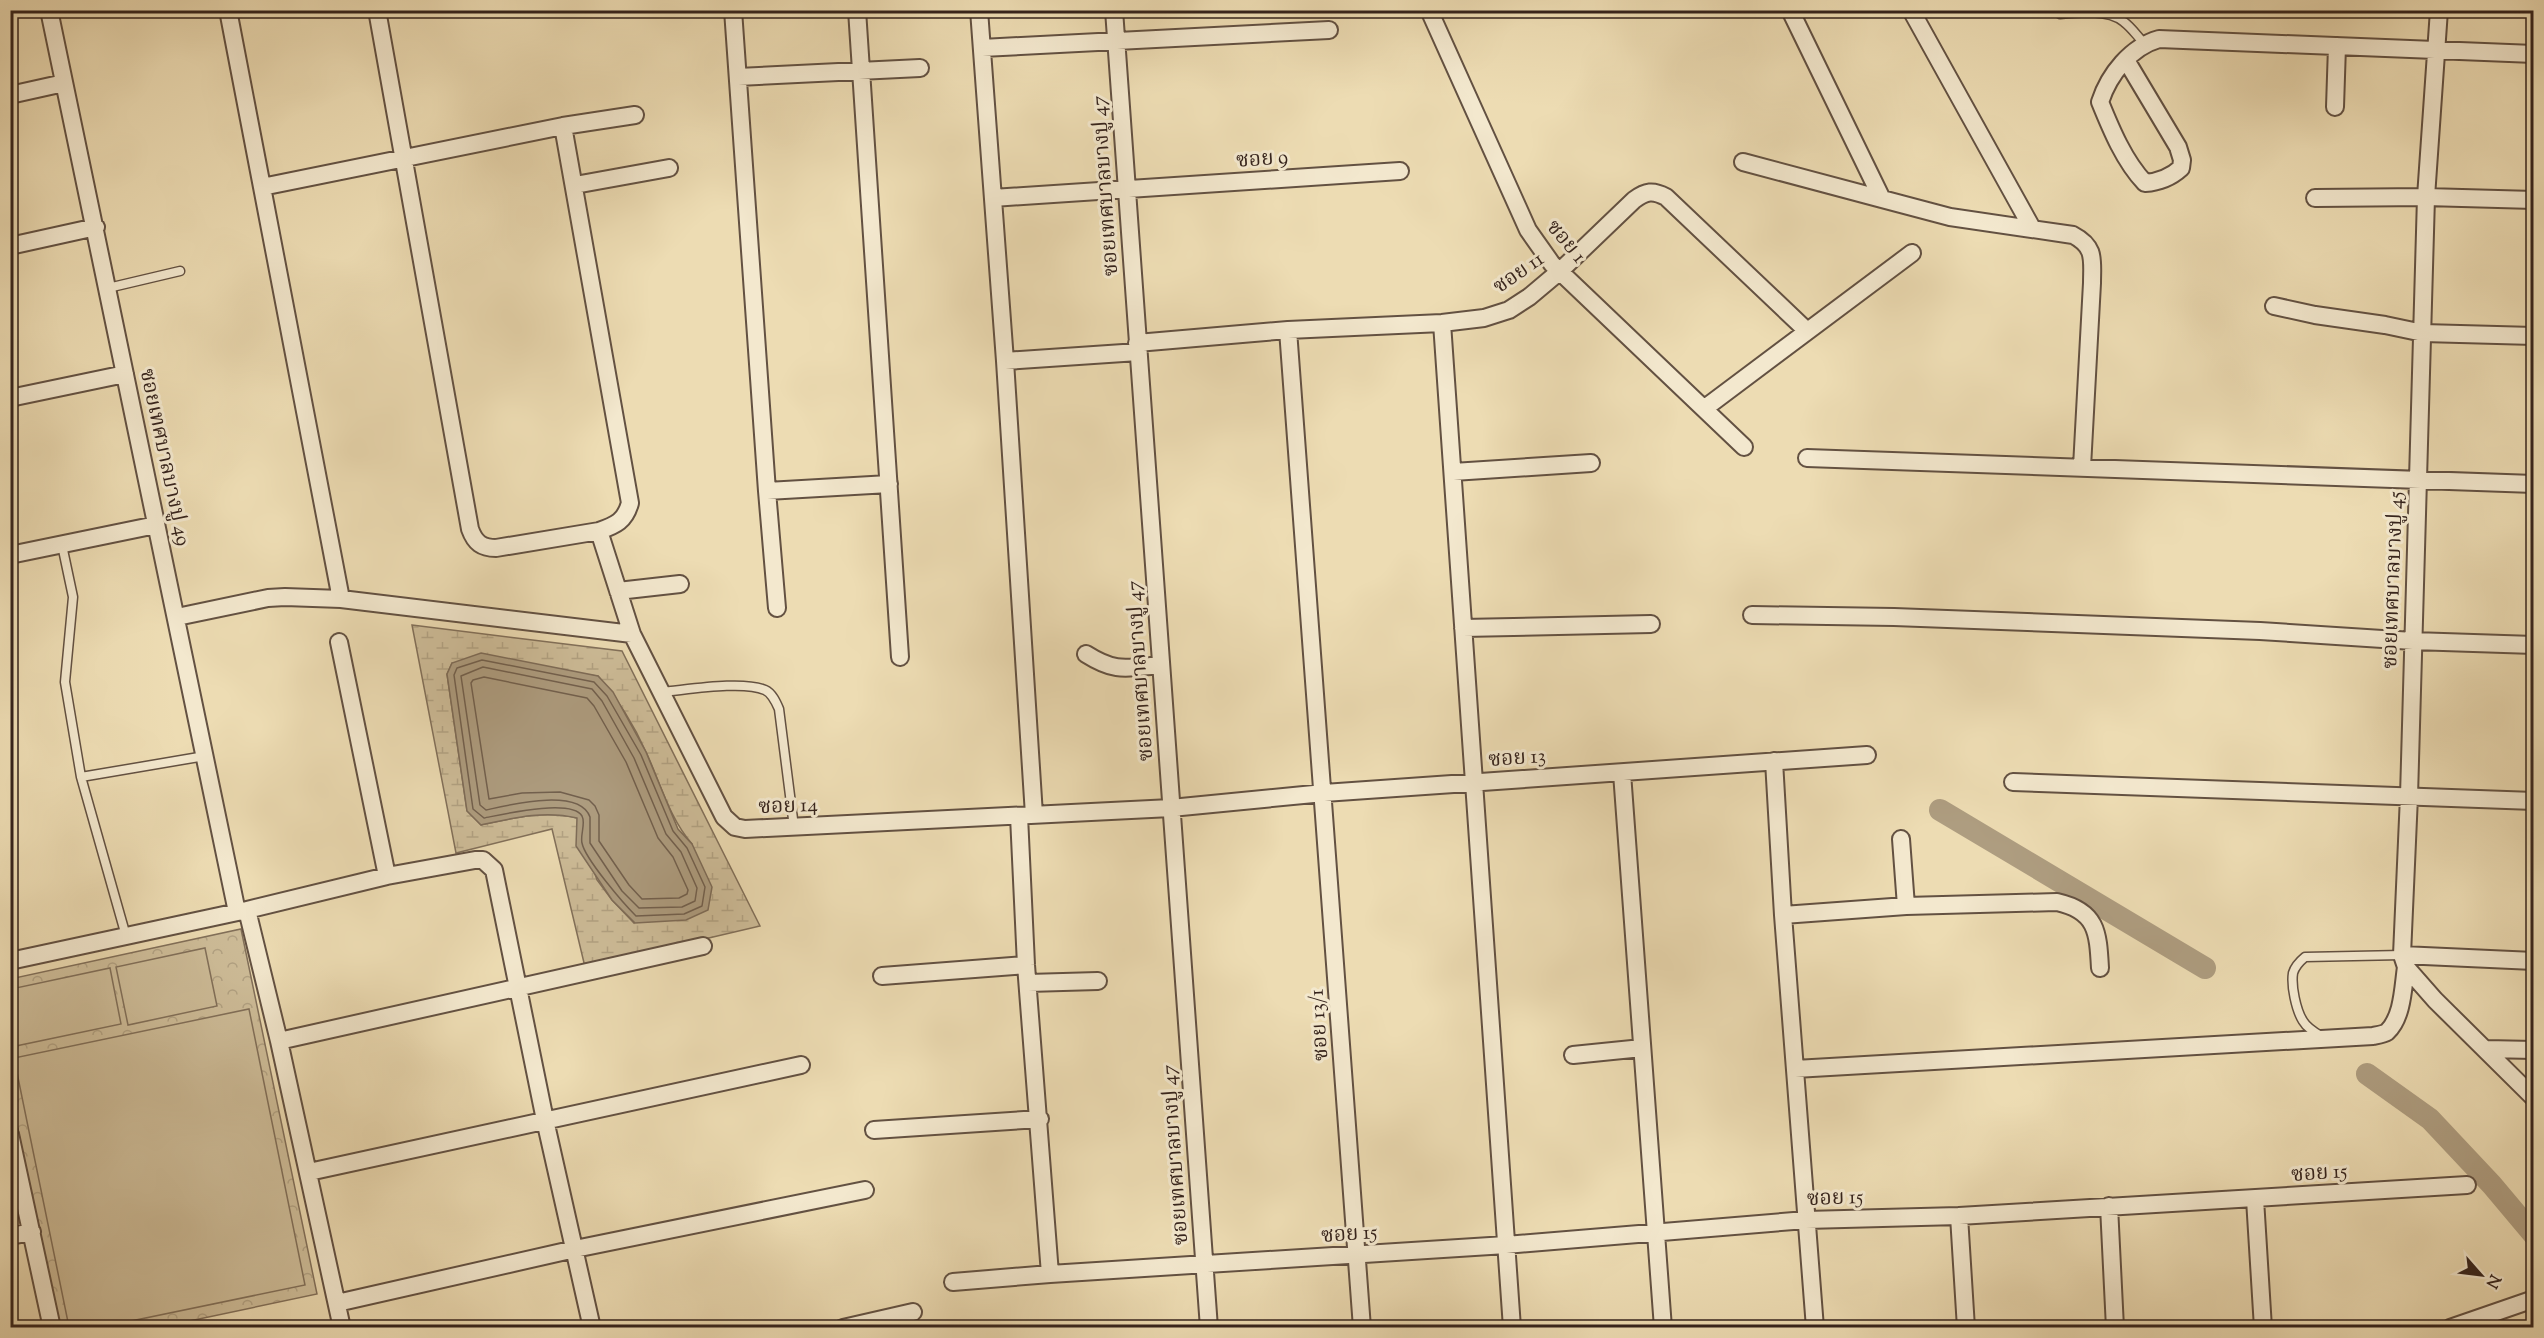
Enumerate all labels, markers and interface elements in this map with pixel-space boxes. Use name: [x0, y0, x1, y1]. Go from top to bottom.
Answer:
street label: ซอยเทศบาลบางปู 47: [1085, 94, 1127, 277]
street label: ซอย 9: [1235, 143, 1289, 177]
street label: ซอย 1: [1538, 214, 1593, 271]
street label: ซอย 11: [1487, 245, 1551, 302]
street label: ซอยเทศบาลบางปู 49: [131, 366, 197, 549]
street label: ซอยเทศบาลบางปู 45: [2376, 491, 2412, 669]
street label: ซอยเทศบาลบางปู 47: [1120, 579, 1162, 762]
street label: ซอย 13: [1487, 742, 1547, 776]
street label: ซอย 14: [758, 791, 818, 823]
street label: ซอย 13/1: [1303, 988, 1337, 1062]
street label: ซอยเทศบาลบางปู 47: [1155, 1063, 1197, 1246]
street label: ซอย 15: [2290, 1157, 2348, 1191]
street label: ซอย 15: [1806, 1183, 1864, 1215]
street label: ซอย 15: [1320, 1218, 1378, 1252]
north arrow: [2451, 1245, 2511, 1305]
text: N: [2479, 1270, 2505, 1292]

